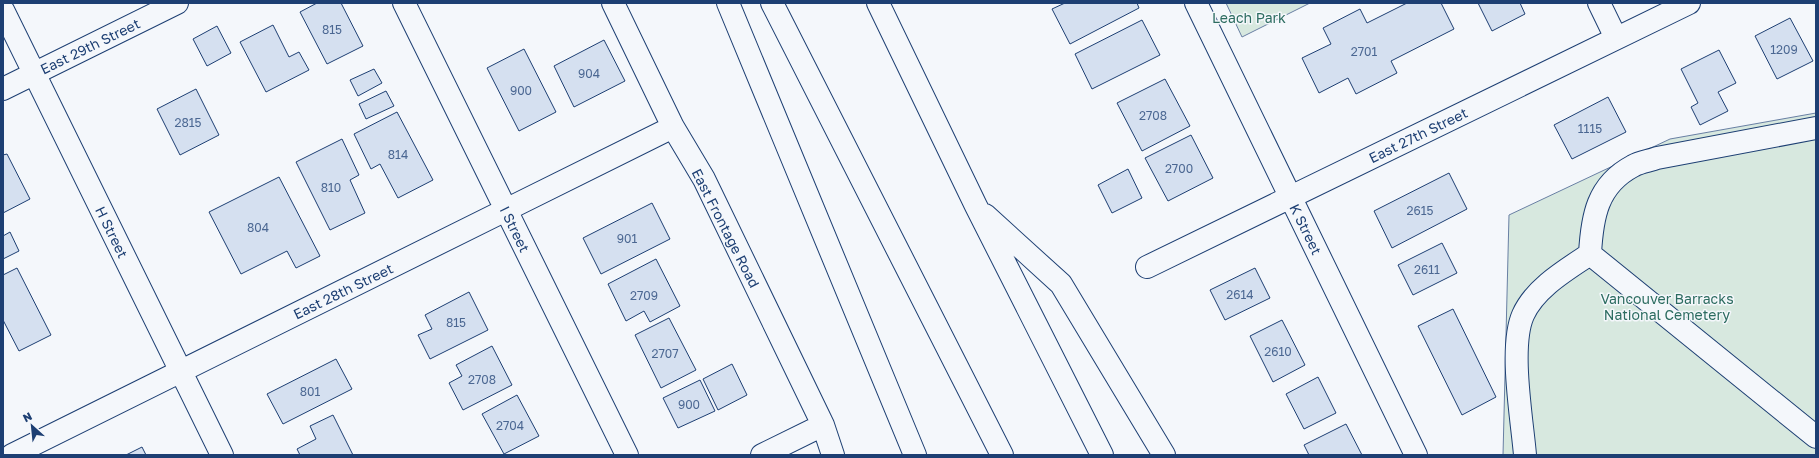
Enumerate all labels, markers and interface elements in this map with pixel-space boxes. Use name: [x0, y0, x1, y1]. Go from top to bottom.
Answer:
park label: Leach Park: [1212, 9, 1286, 26]
street label: East 29th Street: [37, 15, 143, 77]
house number: 815: [322, 22, 342, 37]
house number: 1209: [1770, 42, 1798, 57]
house number: 2701: [1351, 44, 1377, 59]
house number: 904: [578, 66, 600, 81]
house number: 900: [510, 83, 532, 98]
street label: East 27th Street: [1366, 104, 1470, 166]
house number: 2708: [1139, 108, 1167, 123]
house number: 2815: [174, 115, 202, 130]
house number: 1115: [1578, 121, 1602, 136]
house number: 814: [388, 147, 408, 162]
house number: 2700: [1165, 161, 1193, 176]
street label: East Frontage Road: [689, 166, 763, 290]
house number: 810: [321, 180, 341, 195]
street label: K Street: [1286, 201, 1326, 257]
street label: H Street: [92, 203, 132, 261]
street label: I Street: [497, 203, 533, 255]
house number: 2615: [1406, 203, 1434, 218]
house number: 804: [247, 220, 269, 235]
house number: 901: [617, 231, 637, 246]
street label: East 28th Street: [290, 260, 396, 322]
house number: 2611: [1414, 262, 1440, 277]
house number: 2614: [1226, 287, 1254, 302]
house number: 2709: [630, 288, 658, 303]
park label: Vancouver Barracks National Cemetery: [1600, 290, 1734, 323]
house number: 815: [446, 315, 466, 330]
house number: 2610: [1264, 344, 1292, 359]
house number: 2707: [651, 346, 679, 361]
house number: 2708: [468, 372, 496, 387]
house number: 801: [300, 384, 320, 399]
house number: 900: [678, 397, 700, 412]
north arrow: [12, 406, 52, 446]
text: N: [21, 409, 34, 424]
house number: 2704: [496, 418, 524, 433]

